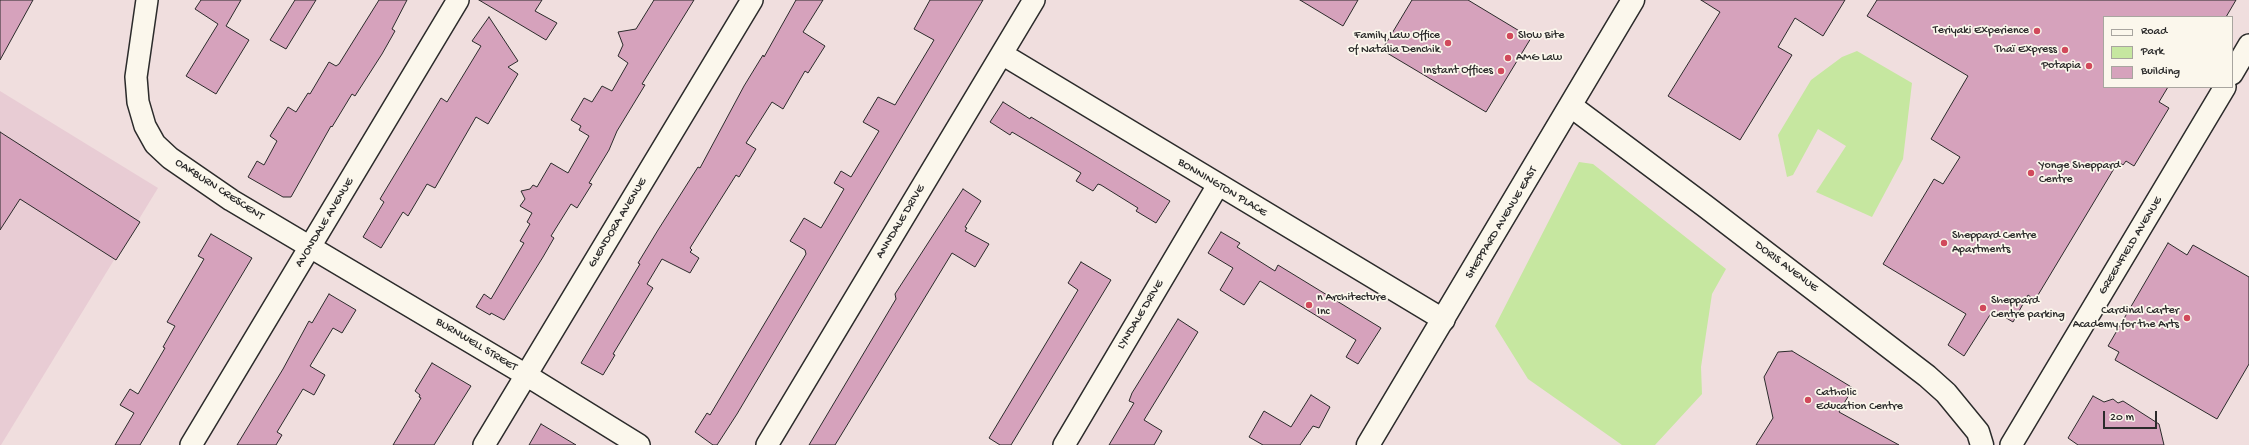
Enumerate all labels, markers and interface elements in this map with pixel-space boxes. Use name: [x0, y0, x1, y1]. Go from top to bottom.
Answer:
legend: [2103, 16, 2233, 88]
place label: Teriyaki Experience: [1933, 24, 2029, 38]
text: Road: [2141, 25, 2167, 39]
marker: Teriyaki Experience: [2032, 26, 2042, 36]
place label: Family Law Office of Natalia Denchik: [1348, 29, 1440, 57]
place label: Slow Bite: [1518, 29, 1564, 43]
marker: Slow Bite: [1505, 31, 1515, 41]
marker: Family Law Office of Natalia Denchik: [1443, 38, 1453, 48]
place label: Thaï Express: [1995, 43, 2057, 57]
marker: Thaï Express: [2060, 45, 2070, 55]
text: Park: [2141, 45, 2164, 59]
place label: AMG Law: [1516, 51, 1562, 65]
marker: AMG Law: [1503, 53, 1513, 63]
place label: Potapia: [2041, 59, 2081, 73]
marker: Potapia: [2084, 61, 2094, 71]
place label: Instant Offices: [1423, 64, 1493, 78]
text: Building: [2141, 65, 2180, 79]
marker: Instant Offices: [1496, 66, 1506, 76]
street label: OAKBURN CRESCENT: [172, 156, 266, 224]
street label: BONNINGTON PLACE: [1175, 156, 1269, 220]
place label: Yonge Sheppard Centre: [2039, 159, 2120, 187]
street label: SHEPPARD AVENUE EAST: [1463, 164, 1541, 282]
marker: Yonge Sheppard Centre: [2026, 168, 2036, 178]
street label: AVONDALE AVENUE: [293, 176, 357, 270]
street label: GLENDORA AVENUE: [586, 176, 650, 270]
street label: ANNDALE DRIVE: [873, 183, 929, 261]
street label: GREENFIELD AVENUE: [2096, 194, 2166, 298]
place label: Sheppard Centre Apartments: [1952, 229, 2037, 257]
street label: DORIS AVENUE: [1751, 238, 1821, 296]
marker: Sheppard Centre Apartments: [1939, 238, 1949, 248]
street label: LYNDALE DRIVE: [1115, 278, 1167, 352]
place label: n Architecture Inc: [1317, 291, 1386, 319]
place label: Sheppard Centre parking: [1991, 294, 2065, 322]
marker: n Architecture Inc: [1304, 300, 1314, 310]
marker: Sheppard Centre parking: [1978, 303, 1988, 313]
place label: Cardinal Carter Academy for the Arts: [2073, 304, 2179, 332]
marker: Cardinal Carter Academy for the Arts: [2182, 313, 2192, 323]
street label: BURNWELL STREET: [433, 315, 519, 375]
place label: Catholic Education Centre: [1816, 386, 1903, 414]
marker: Catholic Education Centre: [1803, 395, 1813, 405]
scale bar: [2105, 403, 2159, 429]
text: 20 m: [2110, 411, 2134, 425]

